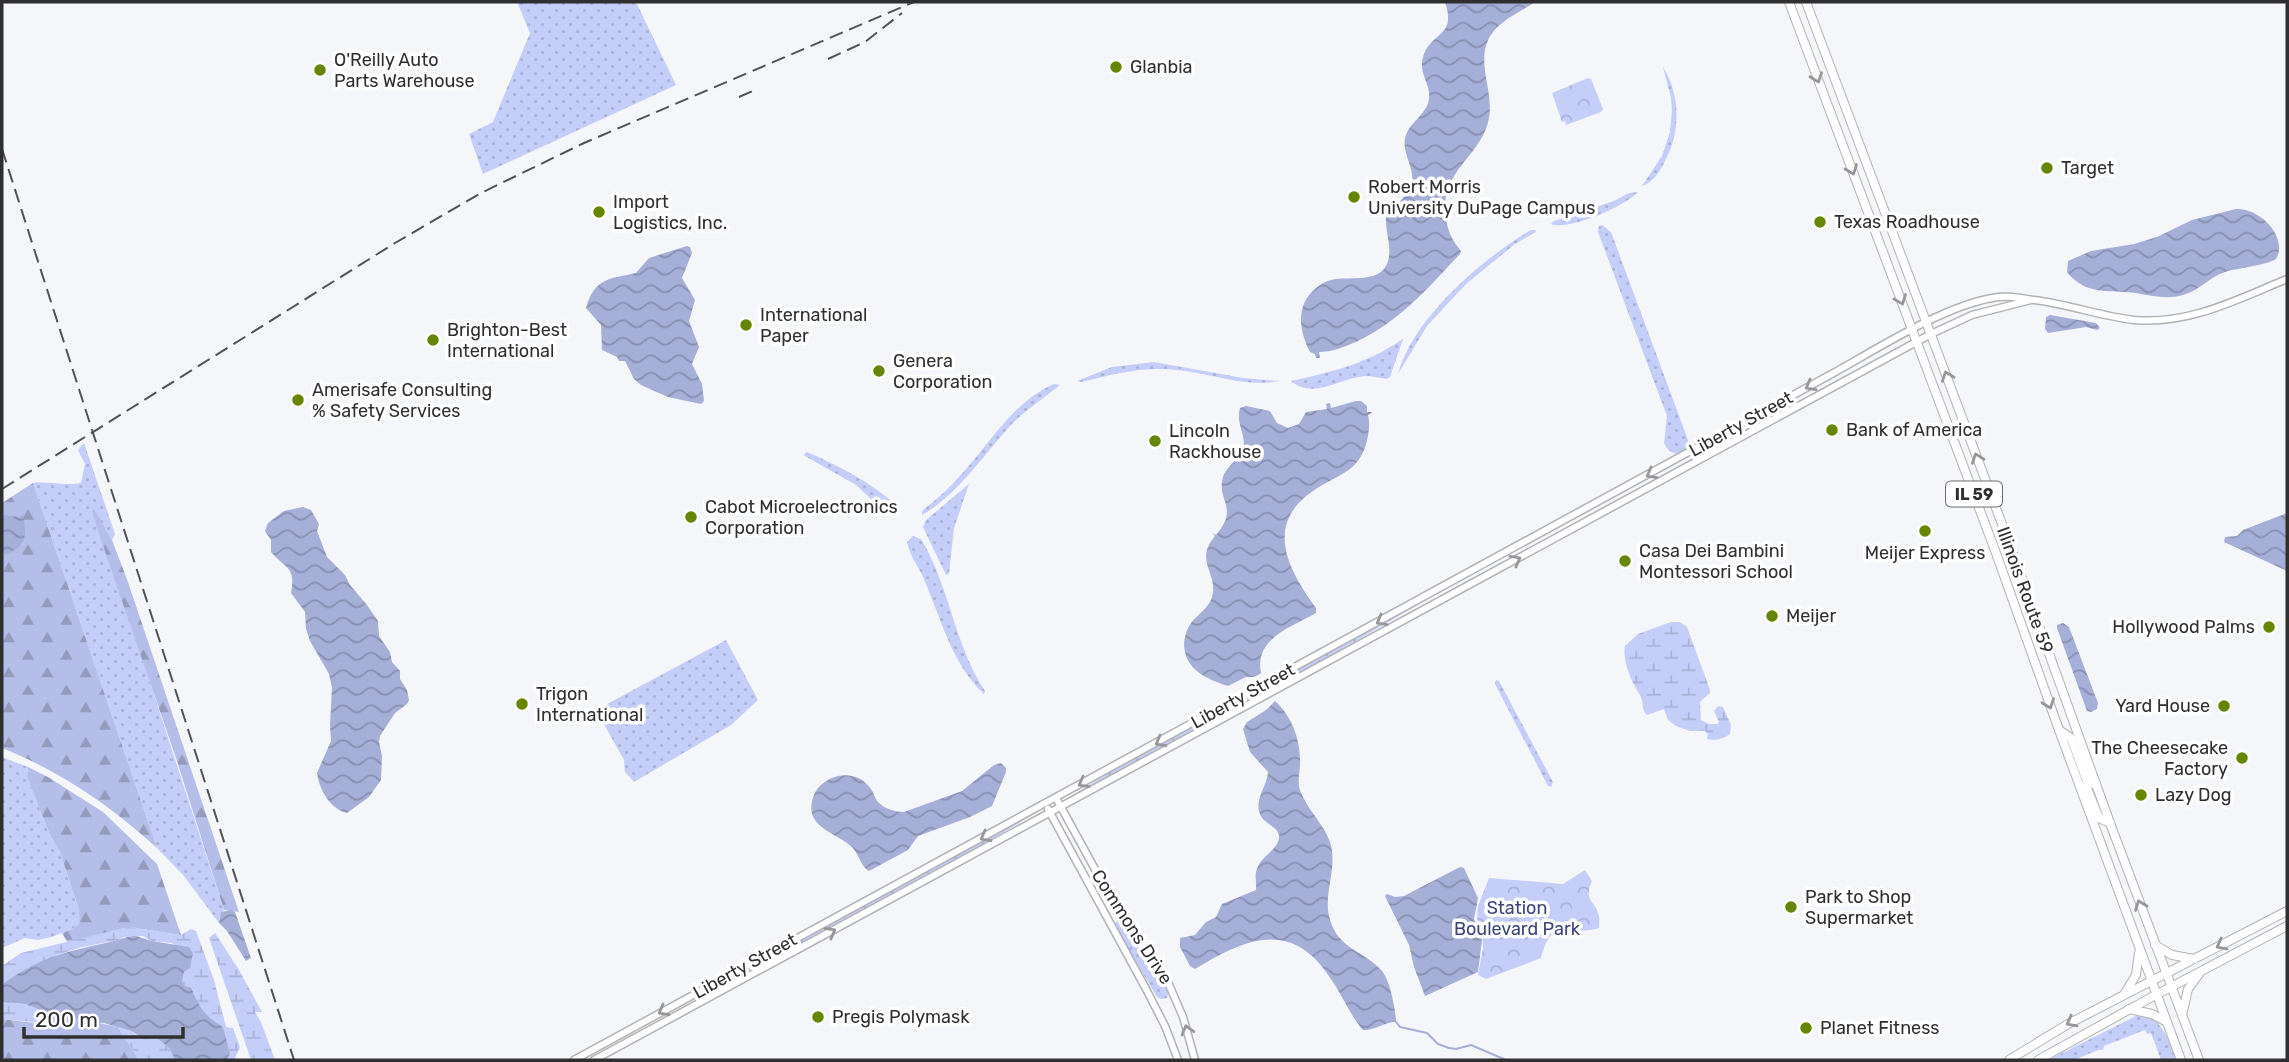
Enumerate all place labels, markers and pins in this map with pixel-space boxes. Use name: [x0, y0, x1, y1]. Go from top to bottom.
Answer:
place label: O'Reilly Auto Parts Warehouse: [334, 49, 475, 92]
place label: Glanbia: [1130, 56, 1192, 78]
marker: Glanbia: [1108, 59, 1124, 75]
marker: O'Reilly Auto Parts Warehouse: [312, 62, 328, 78]
place label: Target: [2061, 157, 2114, 179]
marker: Target: [2039, 160, 2055, 176]
place label: Robert Morris University DuPage Campus: [1368, 176, 1595, 219]
marker: Robert Morris University DuPage Campus: [1346, 189, 1362, 205]
place label: Import Logistics, Inc.: [613, 191, 727, 234]
marker: Import Logistics, Inc.: [591, 204, 607, 220]
place label: Texas Roadhouse: [1834, 211, 1980, 233]
marker: Texas Roadhouse: [1812, 214, 1828, 230]
place label: International Paper: [760, 304, 867, 347]
marker: International Paper: [738, 317, 754, 333]
place label: Brighton-Best International: [447, 319, 567, 362]
marker: Brighton-Best International: [425, 332, 441, 348]
place label: Genera Corporation: [893, 350, 992, 393]
marker: Genera Corporation: [871, 363, 887, 379]
place label: Amerisafe Consulting % Safety Services: [312, 379, 492, 422]
marker: Amerisafe Consulting % Safety Services: [290, 392, 306, 408]
place label: Bank of America: [1846, 419, 1982, 441]
place label: Lincoln Rackhouse: [1169, 420, 1261, 463]
marker: Bank of America: [1824, 422, 1840, 438]
marker: Lincoln Rackhouse: [1147, 433, 1163, 449]
place label: Cabot Microelectronics Corporation: [705, 496, 898, 539]
marker: Cabot Microelectronics Corporation: [683, 509, 699, 525]
marker: Meijer Express: [1917, 523, 1933, 539]
place label: Casa Dei Bambini Montessori School: [1639, 540, 1793, 583]
place label: Meijer Express: [1865, 542, 1985, 564]
marker: Casa Dei Bambini Montessori School: [1617, 553, 1633, 569]
place label: Meijer: [1786, 605, 1836, 627]
marker: Meijer: [1764, 608, 1780, 624]
place label: Hollywood Palms: [2112, 616, 2255, 638]
marker: Hollywood Palms: [2261, 619, 2277, 635]
place label: Trigon International: [536, 683, 643, 726]
place label: Yard House: [2115, 695, 2210, 717]
marker: Trigon International: [514, 696, 530, 712]
marker: Yard House: [2216, 698, 2232, 714]
place label: The Cheesecake Factory: [2091, 737, 2228, 780]
marker: The Cheesecake Factory: [2234, 750, 2250, 766]
place label: Lazy Dog: [2155, 784, 2232, 806]
marker: Lazy Dog: [2133, 787, 2149, 803]
place label: Park to Shop Supermarket: [1805, 886, 1913, 929]
marker: Park to Shop Supermarket: [1783, 899, 1799, 915]
place label: Pregis Polymask: [832, 1006, 970, 1028]
marker: Pregis Polymask: [810, 1009, 826, 1025]
place label: Planet Fitness: [1820, 1017, 1940, 1039]
marker: Planet Fitness: [1798, 1020, 1814, 1036]

